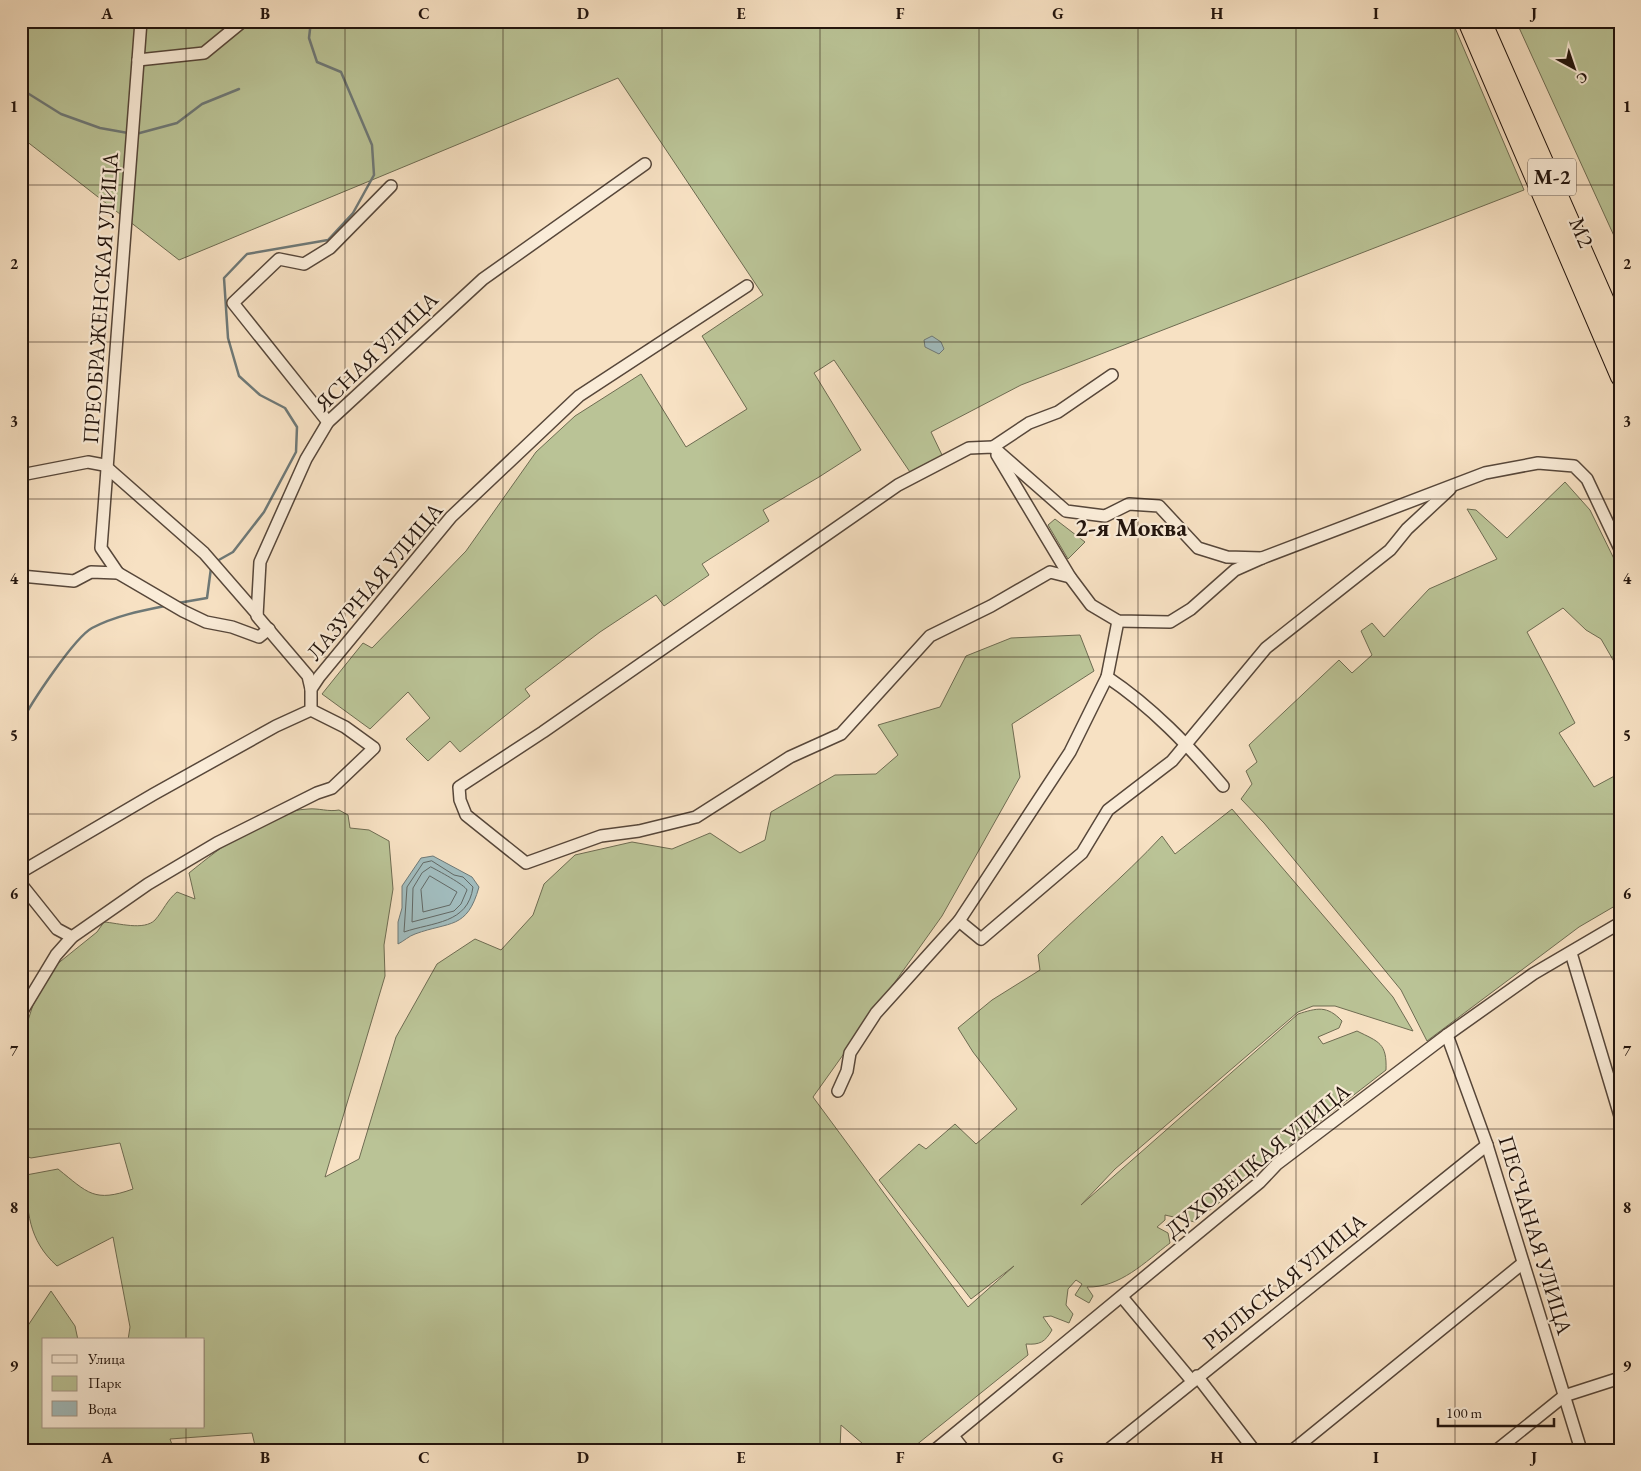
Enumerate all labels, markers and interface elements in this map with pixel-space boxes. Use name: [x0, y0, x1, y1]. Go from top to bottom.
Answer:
text: A: [100, 3, 113, 24]
text: B: [260, 3, 270, 24]
text: C: [418, 3, 430, 24]
text: D: [577, 3, 589, 24]
text: E: [736, 3, 746, 24]
text: F: [896, 3, 905, 24]
text: G: [1052, 3, 1064, 24]
text: H: [1211, 3, 1224, 24]
text: I: [1373, 3, 1379, 24]
text: J: [1529, 3, 1537, 24]
north arrow: [1548, 42, 1598, 92]
text: С: [1573, 68, 1592, 88]
text: 1: [10, 96, 18, 117]
text: 1: [1623, 96, 1631, 117]
street label: ПРЕОБРАЖЕНСКАЯ УЛИЦА: [76, 150, 125, 445]
road number: М-2: [1528, 158, 1576, 196]
street label: М2: [1562, 213, 1601, 252]
text: 2: [10, 253, 19, 274]
text: 2: [1623, 253, 1632, 274]
street label: ЯСНАЯ УЛИЦА: [308, 285, 445, 418]
text: 3: [10, 411, 18, 432]
text: 3: [1623, 411, 1631, 432]
street label: ЛАЗУРНАЯ УЛИЦА: [300, 495, 450, 667]
district label: 2-я Моква: [1075, 511, 1188, 543]
text: 4: [10, 568, 19, 589]
text: 4: [1623, 568, 1632, 589]
text: 5: [10, 725, 18, 746]
text: 5: [1623, 725, 1631, 746]
text: 6: [10, 883, 19, 904]
text: 6: [1623, 883, 1632, 904]
text: 7: [10, 1040, 19, 1061]
text: 7: [1623, 1040, 1632, 1061]
street label: ДУХОВЕЦКАЯ УЛИЦА: [1159, 1076, 1357, 1244]
street label: ПЕСЧАНАЯ УЛИЦА: [1491, 1132, 1580, 1339]
text: 8: [10, 1197, 18, 1218]
text: 8: [1623, 1197, 1631, 1218]
street label: РЫЛЬСКАЯ УЛИЦА: [1197, 1206, 1373, 1356]
legend: [42, 1338, 205, 1428]
text: Улица: [87, 1349, 125, 1368]
text: 9: [10, 1355, 19, 1376]
text: 9: [1623, 1355, 1632, 1376]
text: Парк: [88, 1373, 121, 1392]
scale bar: [1438, 1396, 1555, 1428]
text: Вода: [88, 1399, 117, 1418]
text: 100 m: [1446, 1403, 1483, 1422]
text: A: [100, 1447, 113, 1468]
text: B: [260, 1447, 270, 1468]
text: C: [418, 1447, 430, 1468]
text: D: [577, 1447, 589, 1468]
text: E: [736, 1447, 746, 1468]
text: F: [896, 1447, 905, 1468]
text: G: [1052, 1447, 1064, 1468]
text: H: [1211, 1447, 1224, 1468]
text: I: [1373, 1447, 1379, 1468]
text: J: [1529, 1447, 1537, 1468]

